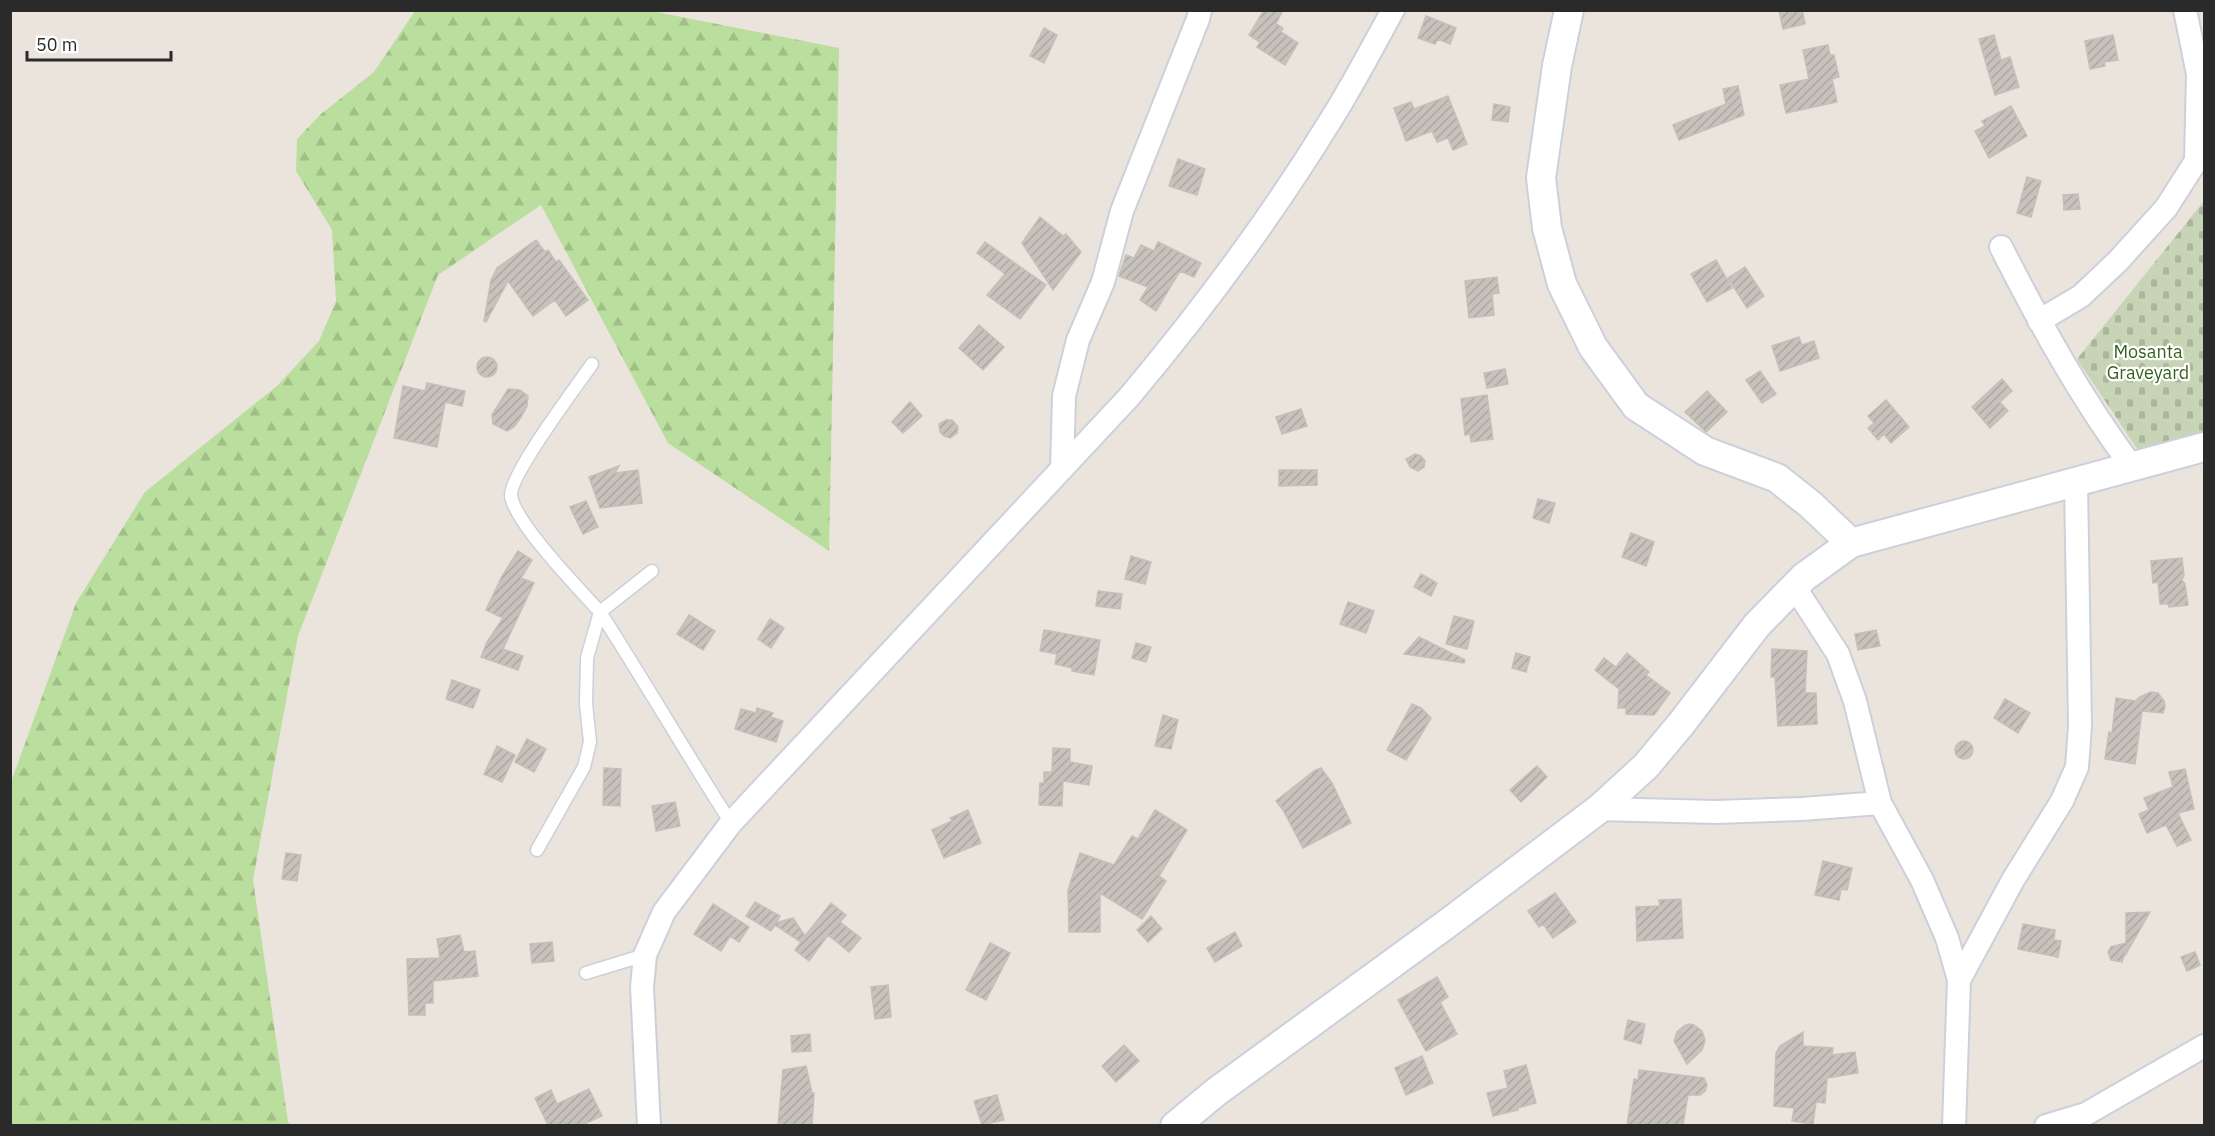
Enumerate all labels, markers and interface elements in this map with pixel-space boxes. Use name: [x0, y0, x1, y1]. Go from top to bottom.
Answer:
scale bar: [27, 24, 171, 62]
text: 50 m: [36, 33, 78, 56]
park label: Mosanta Graveyard: [2107, 340, 2189, 384]

